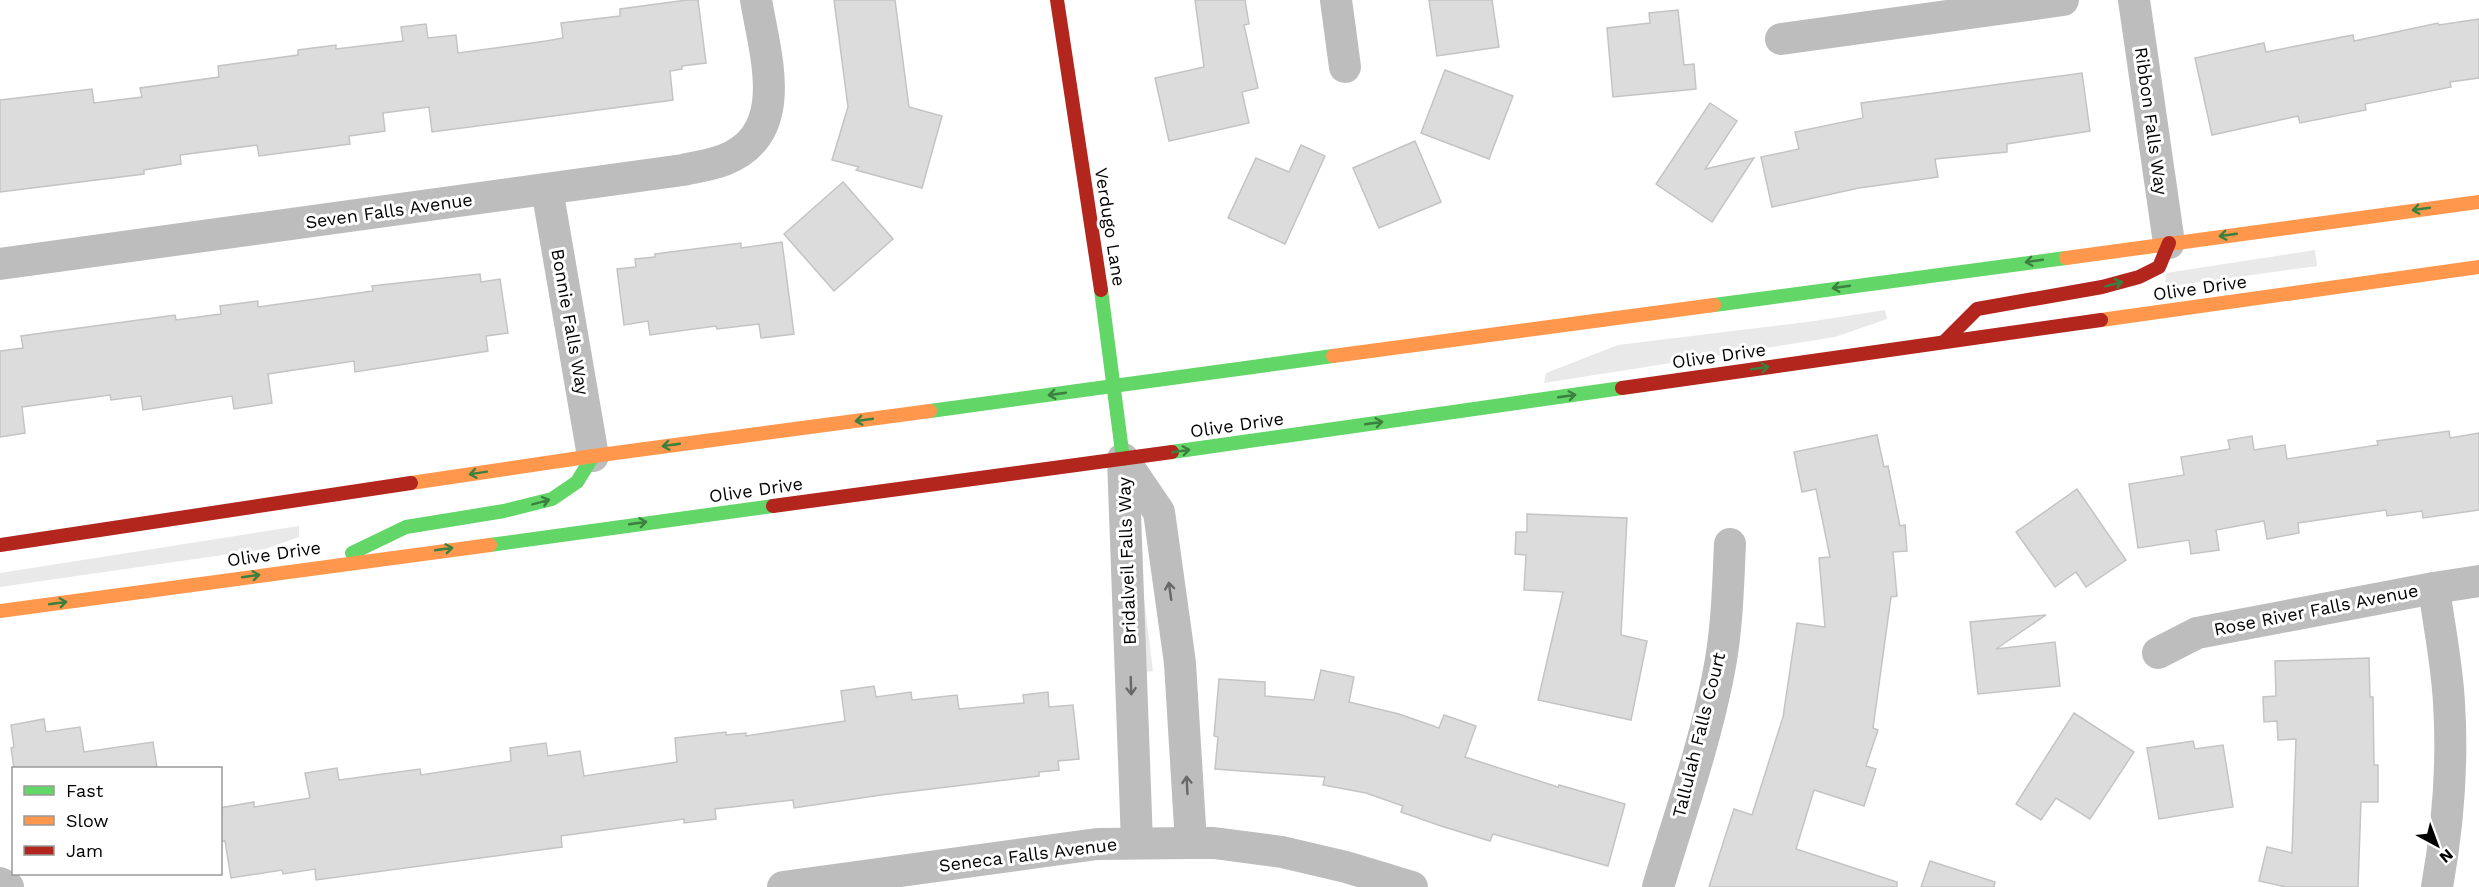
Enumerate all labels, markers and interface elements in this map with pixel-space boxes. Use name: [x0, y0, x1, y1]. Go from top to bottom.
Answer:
street label: Ribbon Falls Way: [2131, 46, 2172, 197]
street label: Verdugo Lane: [1091, 166, 1130, 288]
street label: Seven Falls Avenue: [304, 188, 474, 233]
one-way arrow: [2412, 204, 2431, 215]
one-way arrow: [2218, 230, 2238, 241]
street label: Bonnie Falls Way: [547, 247, 594, 397]
one-way arrow: [2025, 256, 2045, 267]
street label: Olive Drive: [2152, 271, 2248, 304]
one-way arrow: [2104, 278, 2123, 289]
one-way arrow: [1832, 282, 1852, 293]
street label: Olive Drive: [1671, 339, 1767, 372]
one-way arrow: [1750, 362, 1770, 373]
one-way arrow: [1048, 389, 1068, 400]
one-way arrow: [1557, 390, 1577, 401]
street label: Olive Drive: [1189, 408, 1285, 441]
one-way arrow: [855, 414, 874, 425]
one-way arrow: [1364, 418, 1384, 429]
one-way arrow: [661, 440, 681, 451]
one-way arrow: [1171, 446, 1191, 457]
one-way arrow: [468, 467, 488, 478]
street label: Olive Drive: [708, 473, 804, 506]
street label: Bridalveil Falls Way: [1113, 476, 1140, 645]
one-way arrow: [531, 495, 550, 507]
one-way arrow: [627, 518, 647, 529]
street label: Olive Drive: [226, 537, 322, 570]
one-way arrow: [434, 544, 454, 555]
one-way arrow: [241, 570, 260, 581]
street label: Rose River Falls Avenue: [2212, 579, 2420, 640]
one-way arrow: [1164, 581, 1175, 601]
one-way arrow: [48, 597, 67, 608]
street label: Tallulah Falls Court: [1668, 650, 1729, 820]
one-way arrow: [1125, 675, 1137, 695]
legend: [12, 767, 222, 875]
one-way arrow: [1181, 775, 1192, 795]
text: Fast: [66, 780, 104, 801]
text: Slow: [66, 810, 109, 831]
north arrow: [2407, 815, 2467, 875]
street label: Seneca Falls Avenue: [938, 833, 1118, 876]
text: Jam: [66, 840, 103, 861]
text: N: [2436, 845, 2457, 867]

